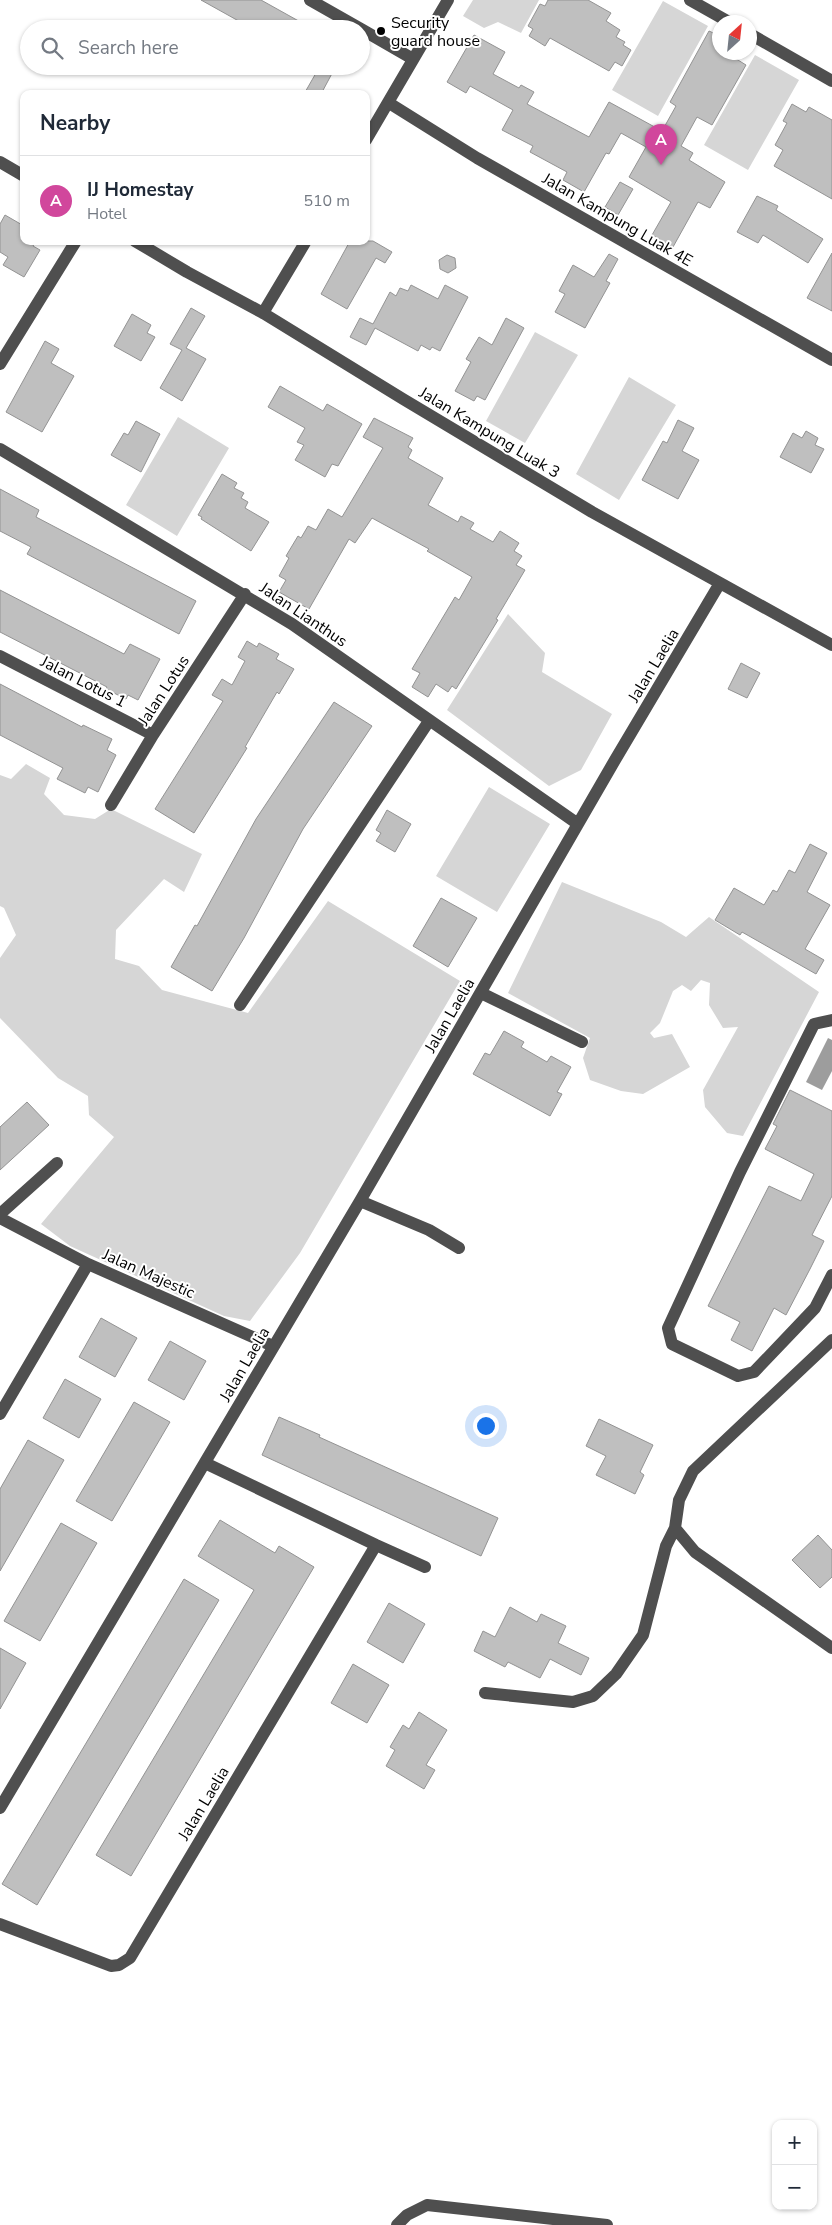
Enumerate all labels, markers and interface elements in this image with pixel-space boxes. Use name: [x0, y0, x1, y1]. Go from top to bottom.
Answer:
place label: Security guard house: [391, 12, 480, 52]
north arrow: [712, 15, 757, 60]
search box: [20, 20, 370, 75]
marker: Security guard house: [375, 25, 387, 37]
icon: search: [38, 34, 66, 62]
text: Search here: [78, 35, 179, 61]
text: Nearby: [40, 109, 110, 137]
pin: A: [645, 124, 677, 165]
street label: Jalan Kampung Luak 4E: [537, 167, 697, 272]
text: IJ Homestay: [87, 177, 194, 203]
text: A: [50, 190, 62, 212]
text: 510 m: [303, 190, 350, 212]
text: Hotel: [87, 203, 127, 225]
street label: Jalan Kampung Luak 3: [414, 381, 564, 484]
street label: Jalan Lianthus: [254, 577, 352, 652]
street label: Jalan Laelia: [623, 624, 685, 707]
street label: Jalan Lotus 1: [36, 650, 130, 713]
street label: Jalan Lotus: [132, 651, 195, 731]
street label: Jalan Laelia: [419, 974, 480, 1058]
street label: Jalan Majestic: [98, 1243, 199, 1304]
street label: Jalan Laelia: [214, 1323, 275, 1407]
your location: [473, 1413, 499, 1439]
street label: Jalan Laelia: [173, 1762, 235, 1845]
map controls: [772, 2120, 817, 2210]
button: +: [772, 2120, 817, 2165]
button: −: [772, 2165, 817, 2210]

